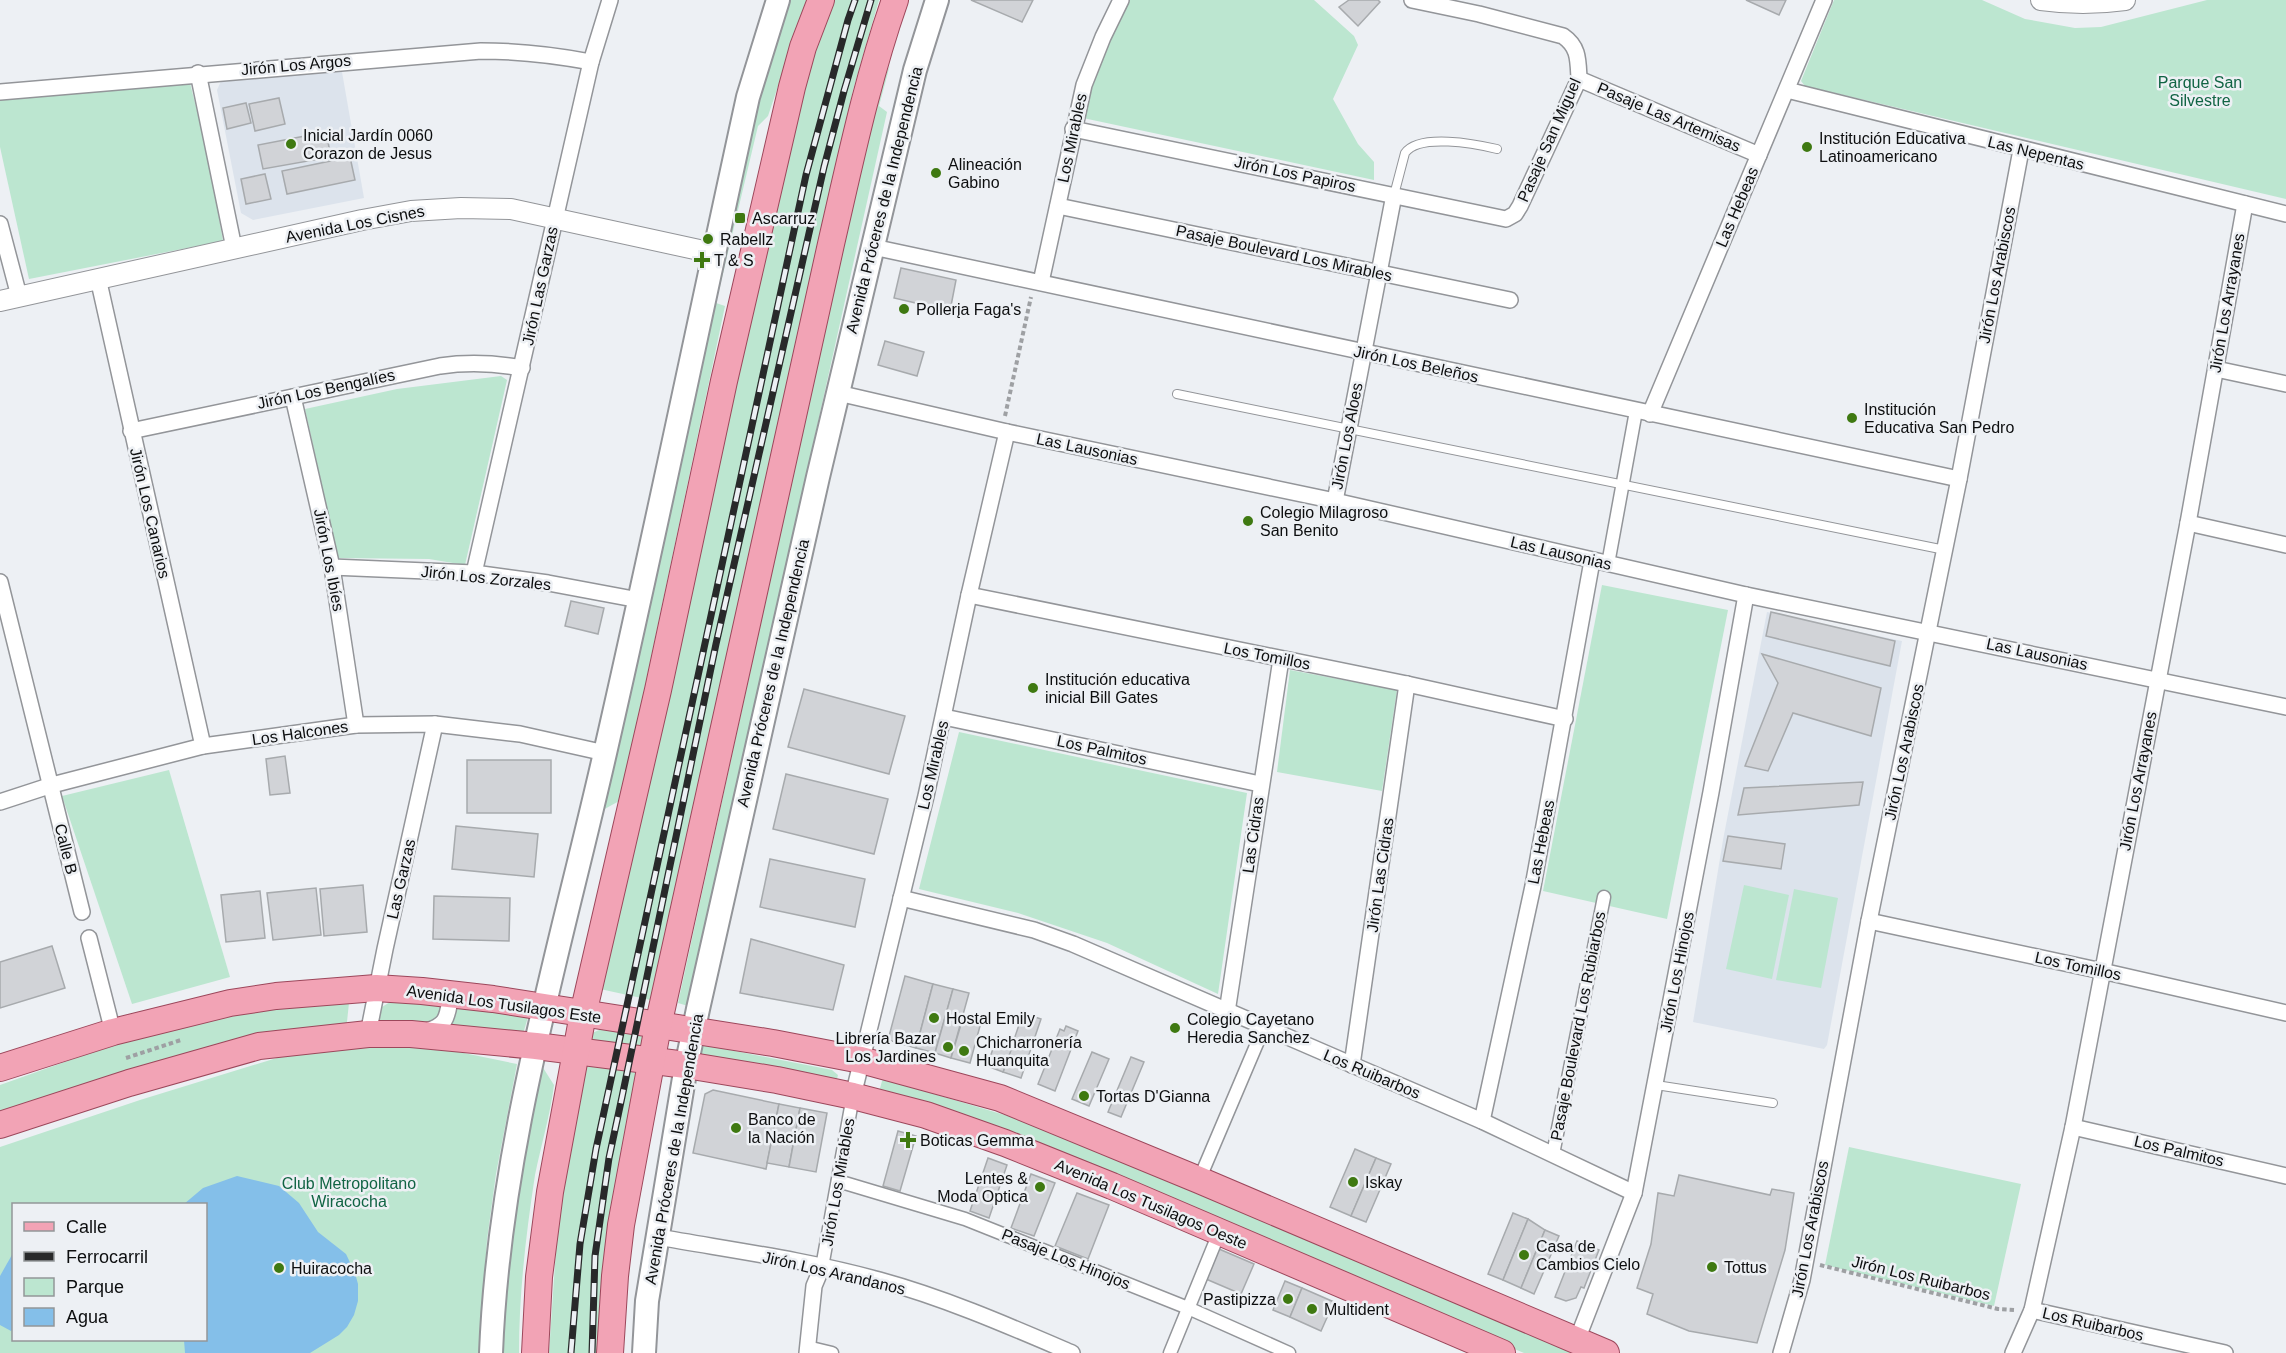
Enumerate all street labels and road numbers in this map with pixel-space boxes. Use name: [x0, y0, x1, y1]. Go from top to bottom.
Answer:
street label: Jirón Los Argos: [240, 52, 352, 78]
street label: Avenida Próceres de la Independencia: [843, 65, 925, 335]
street label: Pasaje San Miguel: [1514, 76, 1584, 204]
street label: Pasaje Las Artemisas: [1595, 79, 1743, 155]
street label: Los Mirables: [1054, 92, 1090, 184]
street label: Las Nepentas: [1986, 133, 2086, 173]
street label: Jirón Los Papiros: [1233, 153, 1357, 195]
street label: Las Hebeas: [1712, 164, 1762, 250]
street label: Avenida Los Cisnes: [284, 202, 426, 246]
street label: Jirón Los Arabiscos: [1975, 205, 2019, 345]
street label: Pasaje Boulevard Los Mirables: [1174, 222, 1394, 284]
street label: Jirón Las Garzas: [519, 225, 561, 347]
street label: Jirón Los Arrayanes: [2206, 232, 2248, 374]
street label: Jirón Los Beleños: [1352, 342, 1480, 386]
street label: Jirón Los Bengalíes: [256, 366, 396, 412]
street label: Jirón Los Aloes: [1328, 381, 1366, 491]
street label: Las Lausonias: [1035, 430, 1139, 468]
street label: Jirón Los Canarios: [127, 446, 173, 580]
street label: Jirón Los Ibíes: [311, 507, 347, 613]
street label: Las Lausonias: [1509, 533, 1613, 573]
street label: Avenida Próceres de la Independencia: [734, 537, 812, 809]
street label: Jirón Los Zorzales: [420, 563, 552, 593]
street label: Las Lausonias: [1985, 635, 2089, 673]
street label: Los Tomillos: [1222, 639, 1312, 673]
street label: Jirón Los Arabiscos: [1881, 682, 1927, 822]
street label: Jirón Los Arrayanes: [2116, 710, 2160, 852]
street label: Los Halcones: [251, 718, 349, 748]
street label: Los Mirables: [915, 719, 951, 811]
street label: Los Palmitos: [1055, 732, 1149, 768]
street label: Las Cidras: [1239, 796, 1267, 874]
street label: Las Hebeas: [1525, 798, 1557, 886]
street label: Jirón Las Cidras: [1364, 817, 1396, 933]
street label: Calle B: [52, 822, 80, 876]
street label: Las Garzas: [384, 837, 418, 921]
street label: Pasaje Boulevard Los Rubiarbos: [1547, 910, 1609, 1142]
street label: Jirón Los Hinojos: [1657, 910, 1697, 1034]
street label: Los Tomillos: [2033, 949, 2123, 983]
street label: Avenida Los Tusilagos Este: [406, 982, 602, 1026]
street label: Avenida Próceres de la Independencia: [642, 1012, 706, 1286]
street label: Los Ruibarbos: [1321, 1046, 1423, 1102]
street label: Jirón Los Mirables: [818, 1117, 858, 1247]
street label: Los Palmitos: [2132, 1132, 2226, 1170]
street label: Avenida Los Tusilagos Oeste: [1052, 1156, 1250, 1252]
street label: Jirón Los Arabiscos: [1788, 1159, 1832, 1299]
street label: Pasaje Los Hinojos: [999, 1225, 1133, 1293]
street label: Jirón Los Arandanos: [761, 1248, 907, 1298]
street label: Jirón Los Ruibarbos: [1850, 1253, 1992, 1303]
street label: Los Ruibarbos: [2041, 1304, 2145, 1344]

